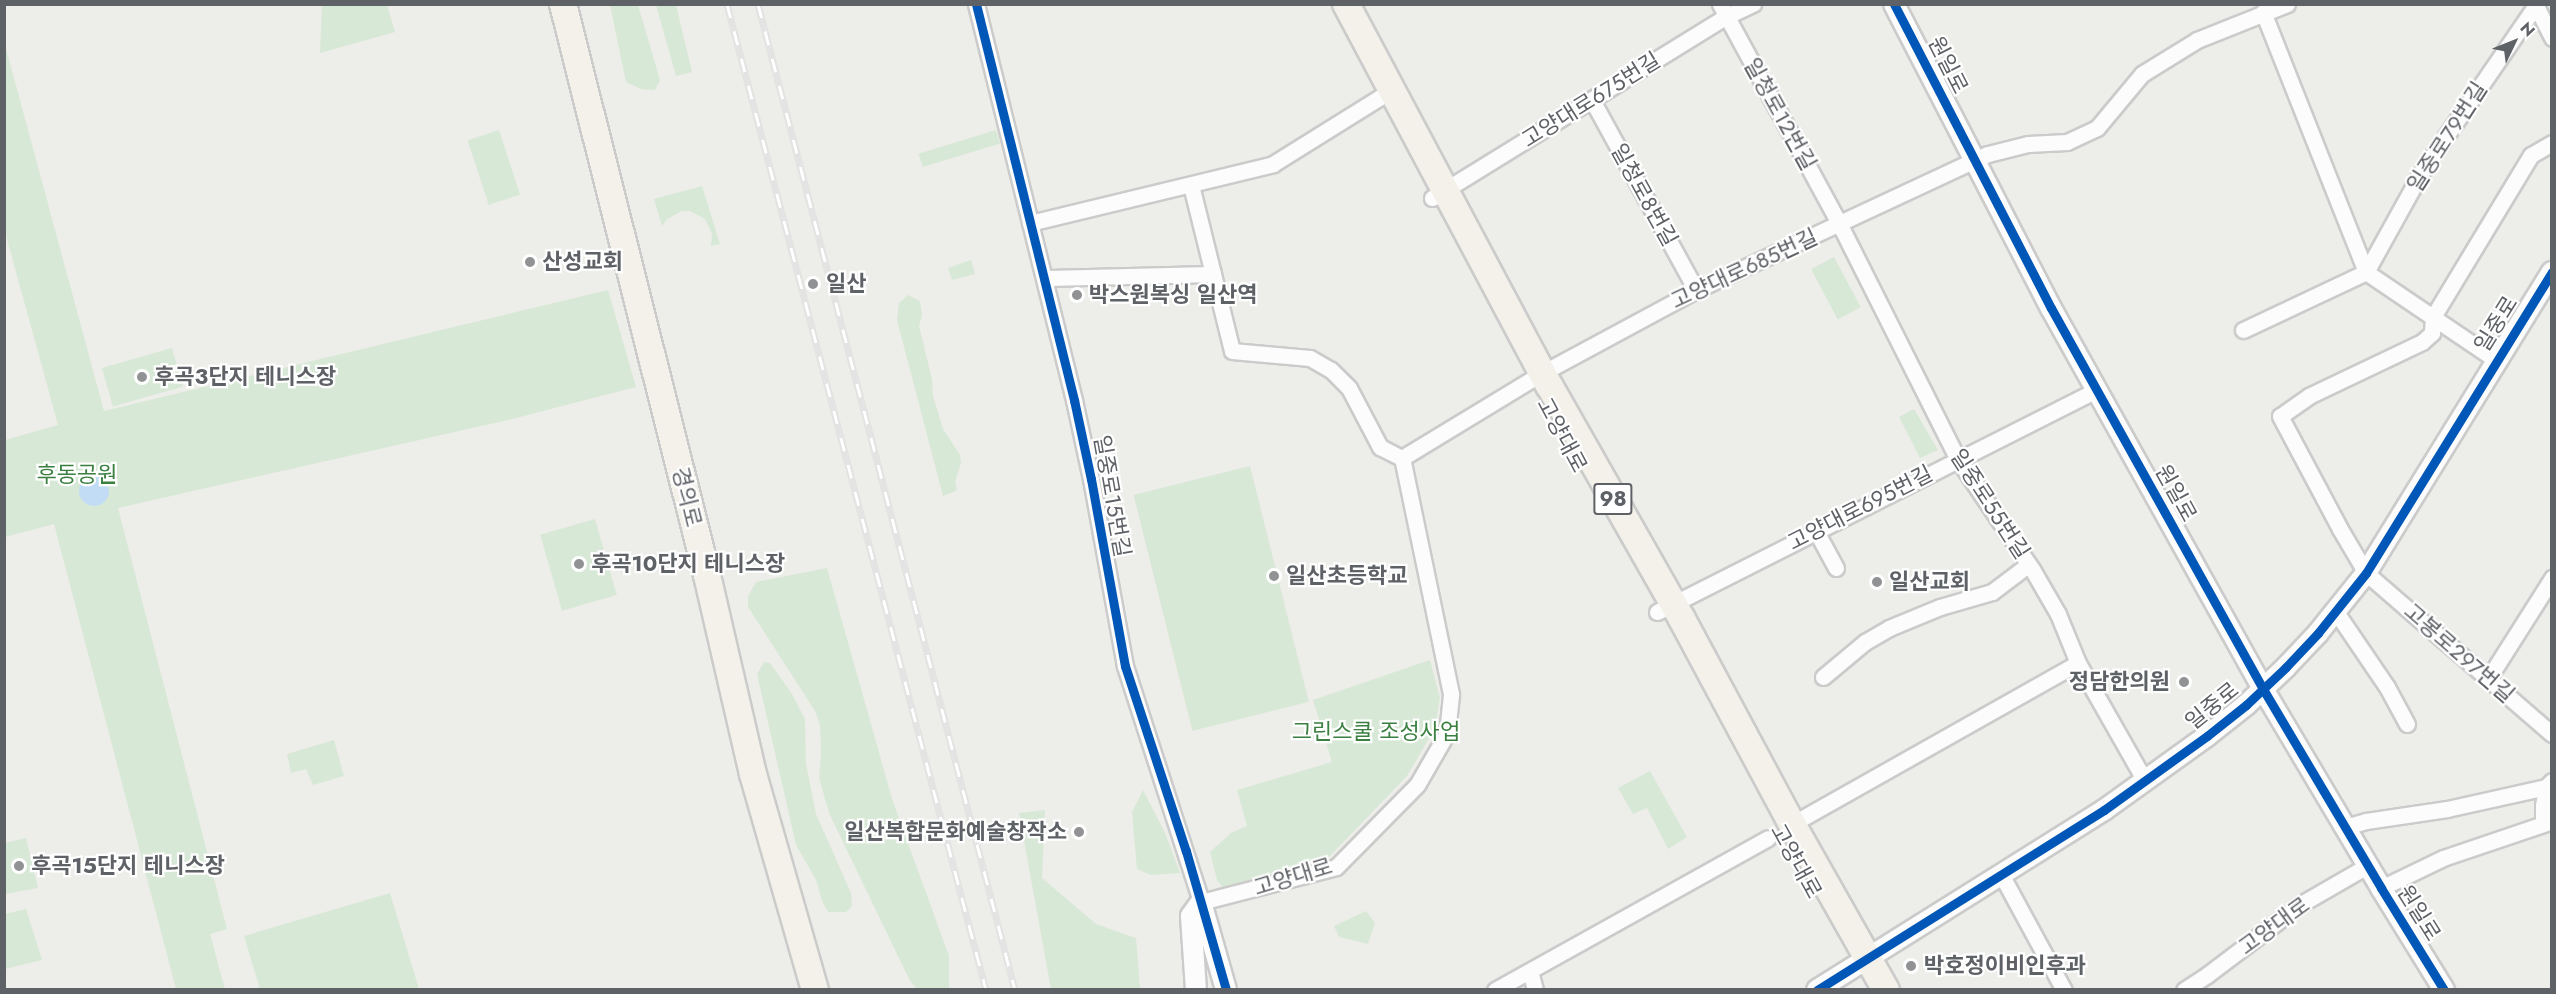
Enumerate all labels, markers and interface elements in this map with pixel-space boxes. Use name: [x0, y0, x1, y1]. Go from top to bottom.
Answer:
north arrow: [2484, 12, 2544, 72]
text: N: [2515, 17, 2540, 42]
street label: 원일로: [1922, 32, 1974, 98]
street label: 고양대로675번길: [1517, 47, 1665, 153]
street label: 일청로12번길: [1738, 54, 1822, 174]
street label: 일중로79번길: [2402, 77, 2492, 197]
street label: 일청로8번길: [1605, 139, 1683, 251]
street label: 고양대로685번길: [1667, 224, 1821, 314]
place label: 산성교회: [542, 249, 623, 275]
marker: 산성교회: [523, 255, 537, 269]
place label: 일산: [826, 271, 866, 297]
marker: 일산: [804, 275, 822, 293]
place label: 박스원복싱 일산역: [1089, 282, 1258, 308]
marker: 박스원복싱 일산역: [1070, 288, 1084, 302]
street label: 일중로: [2469, 291, 2523, 357]
place label: 후곡3단지 테니스장: [154, 364, 336, 390]
marker: 후곡3단지 테니스장: [135, 370, 149, 384]
street label: 고양대로: [1531, 393, 1593, 477]
street label: 일중로15번길: [1088, 433, 1136, 559]
street label: 일중로55번길: [1945, 444, 2035, 564]
street label: 고양대로695번길: [1783, 460, 1937, 556]
street label: 원일로: [2150, 460, 2202, 526]
park label: 후동공원: [37, 462, 117, 488]
street label: 경의로: [667, 464, 707, 530]
road number: 98: [1592, 481, 1634, 517]
place label: 후곡10단지 테니스장: [591, 551, 785, 577]
marker: 후곡10단지 테니스장: [572, 557, 586, 571]
place label: 일산초등학교: [1286, 563, 1407, 589]
marker: 일산초등학교: [1267, 569, 1281, 583]
place label: 일산교회: [1889, 569, 1970, 595]
marker: 일산교회: [1870, 575, 1884, 589]
street label: 고봉로297번길: [2399, 598, 2519, 708]
place label: 정담한의원: [2069, 669, 2170, 695]
marker: 정담한의원: [2175, 673, 2193, 691]
street label: 일중로: [2180, 677, 2244, 735]
park label: 그린스쿨 조성사업: [1292, 719, 1460, 745]
place label: 일산복합문화예술창작소: [844, 819, 1067, 845]
street label: 고양대로: [1765, 819, 1827, 903]
marker: 일산복합문화예술창작소: [1072, 825, 1086, 839]
place label: 후곡15단지 테니스장: [31, 853, 225, 879]
street label: 고양대로: [1250, 853, 1336, 901]
marker: 후곡15단지 테니스장: [12, 859, 26, 873]
street label: 원일로: [2392, 880, 2446, 946]
street label: 고양대로: [2233, 892, 2315, 960]
place label: 박호정이비인후과: [1924, 953, 2086, 979]
marker: 박호정이비인후과: [1902, 957, 1920, 975]

